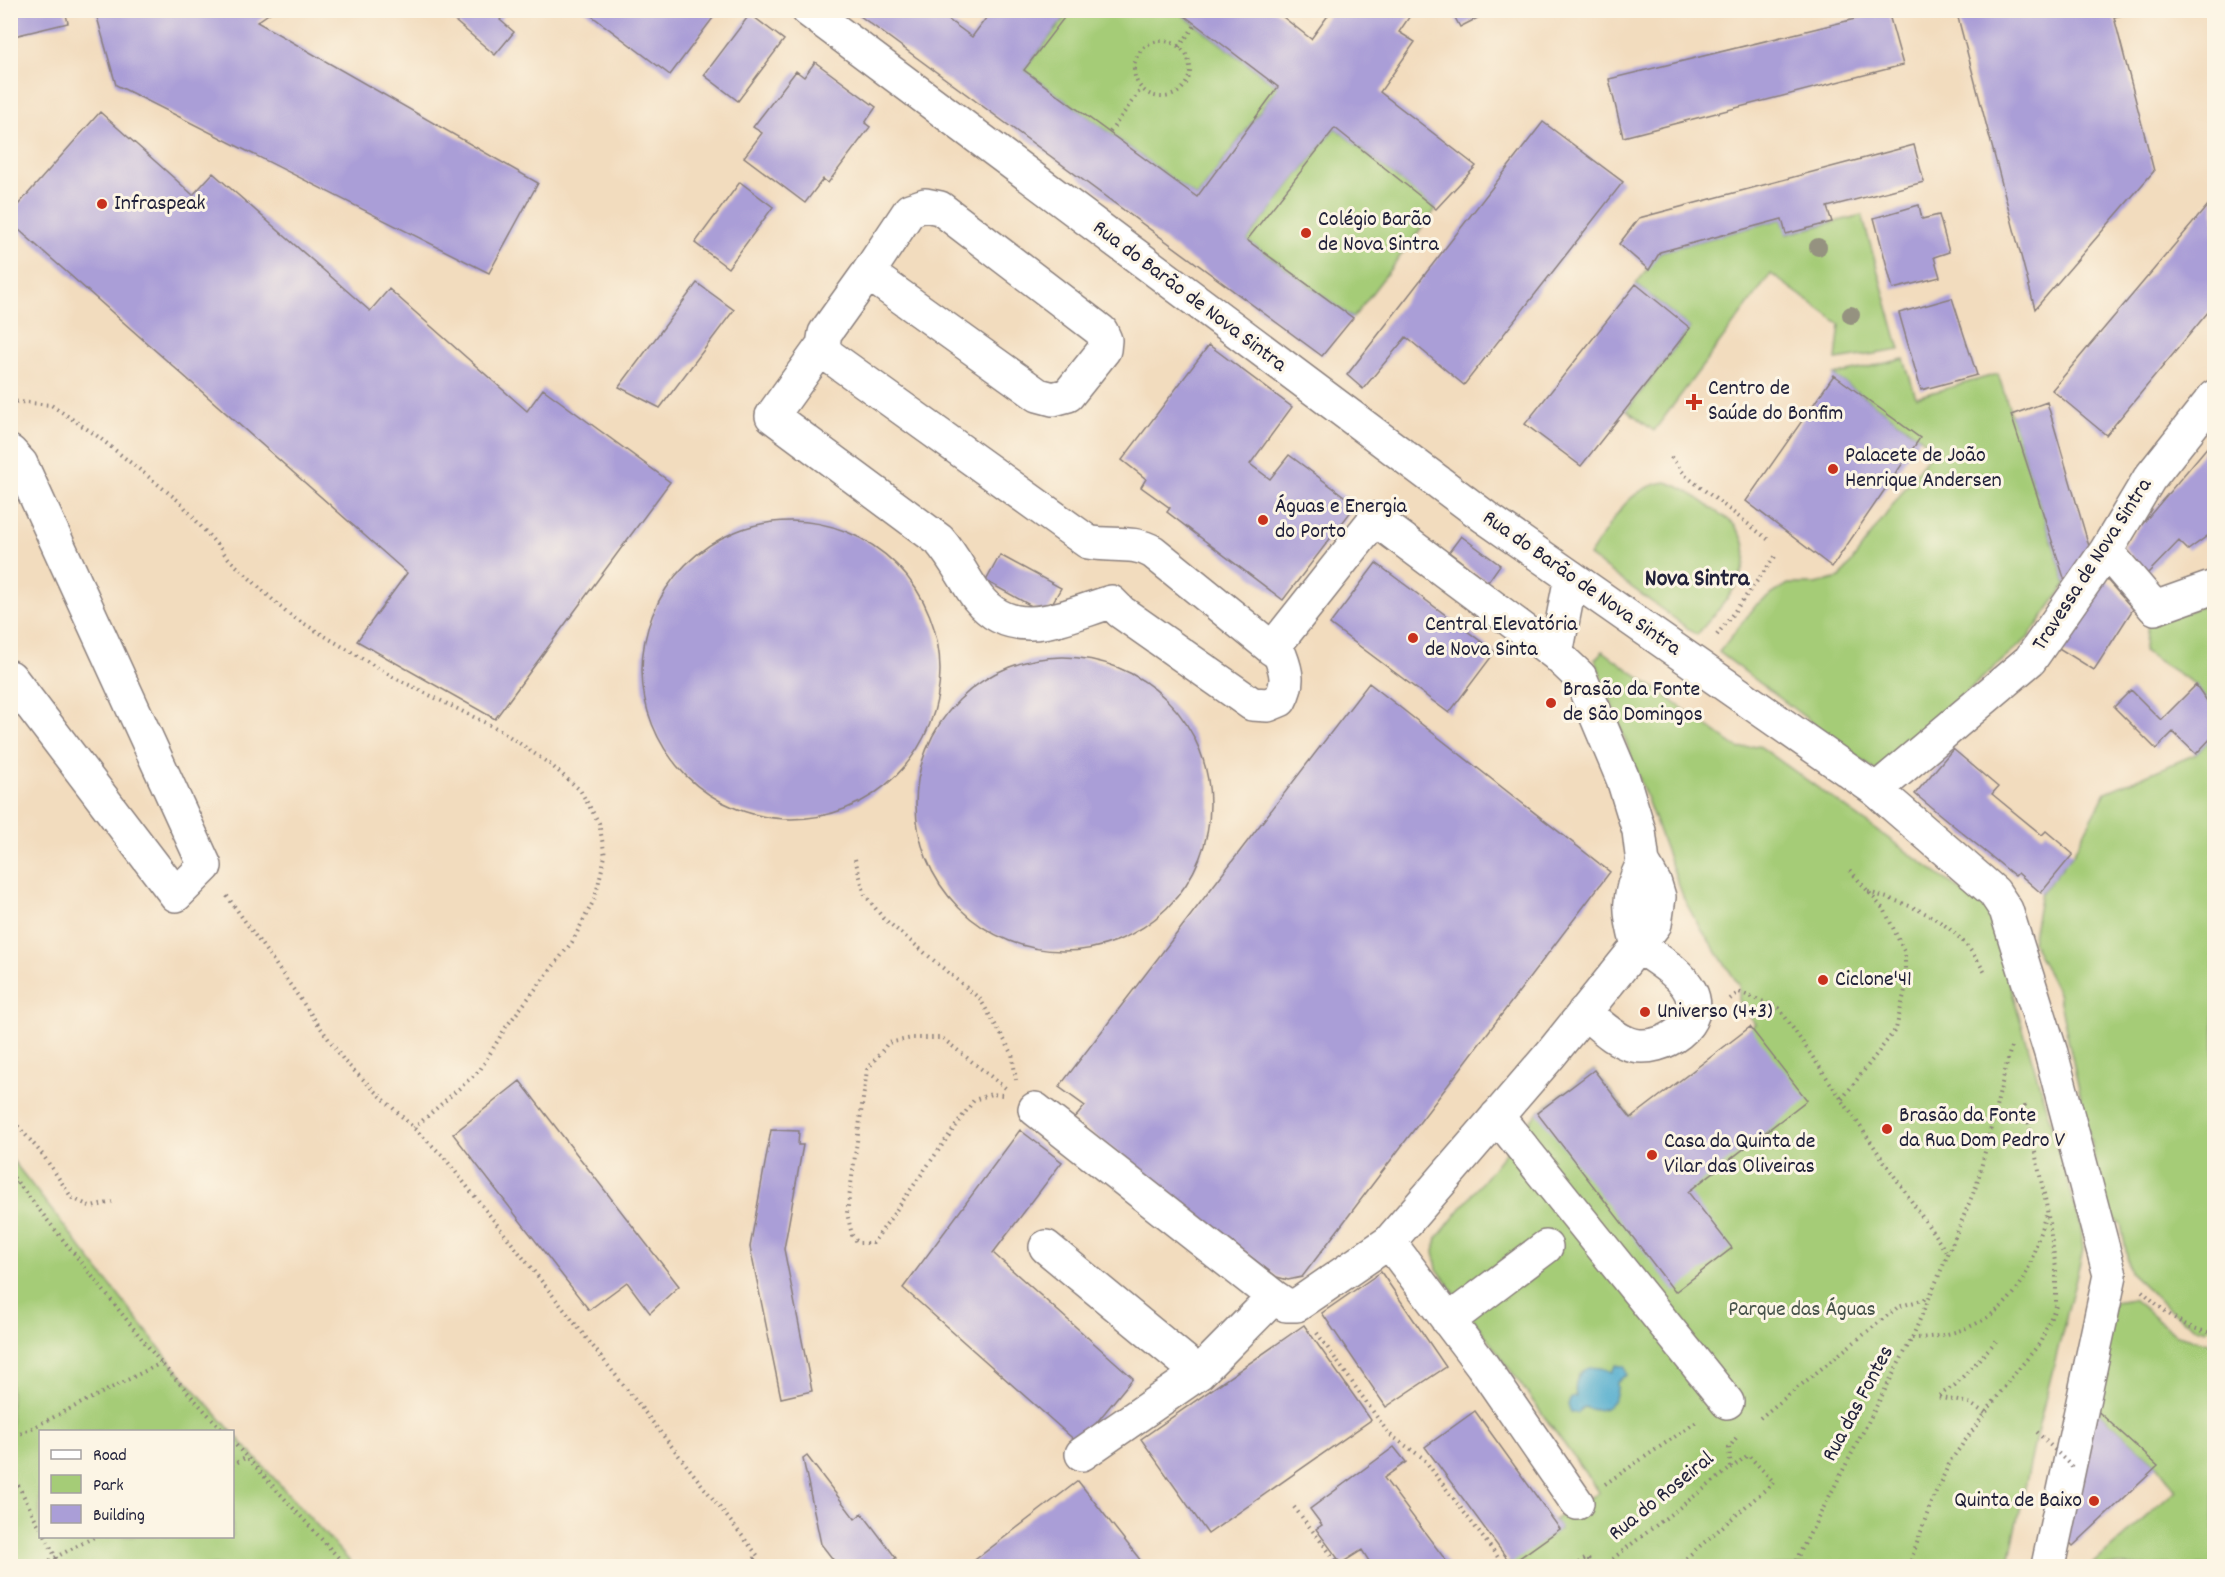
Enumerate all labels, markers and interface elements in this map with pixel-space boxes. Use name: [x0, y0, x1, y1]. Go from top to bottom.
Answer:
place label: Infraspeak: [114, 189, 206, 220]
marker: Infraspeak: [95, 197, 109, 211]
place label: Colégio Barão de Nova Sintra: [1318, 205, 1439, 261]
street label: Rua do Barão de Nova Sintra: [1085, 214, 1293, 381]
marker: Colégio Barão de Nova Sintra: [1299, 226, 1313, 240]
place label: Centro de Saúde do Bonfim: [1708, 374, 1843, 430]
marker: Centro de Saúde do Bonfim: [1685, 393, 1703, 411]
place label: Palacete de João Henrique Andersen: [1845, 441, 2002, 497]
marker: Palacete de João Henrique Andersen: [1826, 462, 1840, 476]
street label: Travessa de Nova Sintra: [2025, 472, 2161, 658]
place label: Águas e Energia do Porto: [1275, 492, 1407, 548]
street label: Rua do Barão de Nova Sintra: [1475, 504, 1687, 665]
marker: Águas e Energia do Porto: [1256, 513, 1270, 527]
district label: Nova Sintra: [1645, 563, 1750, 597]
place label: Central Elevatória de Nova Sinta: [1425, 610, 1578, 666]
marker: Central Elevatória de Nova Sinta: [1406, 631, 1420, 645]
place label: Brasão da Fonte de São Domingos: [1563, 675, 1703, 731]
marker: Brasão da Fonte de São Domingos: [1544, 696, 1558, 710]
place label: Ciclone'41: [1835, 965, 1912, 996]
marker: Ciclone'41: [1816, 973, 1830, 987]
place label: Universo (4+3): [1657, 997, 1773, 1028]
marker: Universo (4+3): [1638, 1005, 1652, 1019]
place label: Brasão da Fonte da Rua Dom Pedro V: [1899, 1101, 2065, 1157]
marker: Brasão da Fonte da Rua Dom Pedro V: [1880, 1122, 1894, 1136]
place label: Casa da Quinta de Vilar das Oliveiras: [1664, 1127, 1815, 1183]
marker: Casa da Quinta de Vilar das Oliveiras: [1645, 1148, 1659, 1162]
park label: Parque das Águas: [1728, 1295, 1876, 1326]
street label: Rua das Fontes: [1815, 1341, 1903, 1467]
legend: [39, 1430, 234, 1538]
text: Road: [93, 1444, 127, 1469]
street label: Rua do Roseiral: [1603, 1445, 1721, 1549]
text: Park: [93, 1474, 124, 1499]
place label: Quinta de Baixo: [1954, 1486, 2082, 1517]
marker: Quinta de Baixo: [2087, 1494, 2101, 1508]
text: Building: [93, 1504, 145, 1529]

